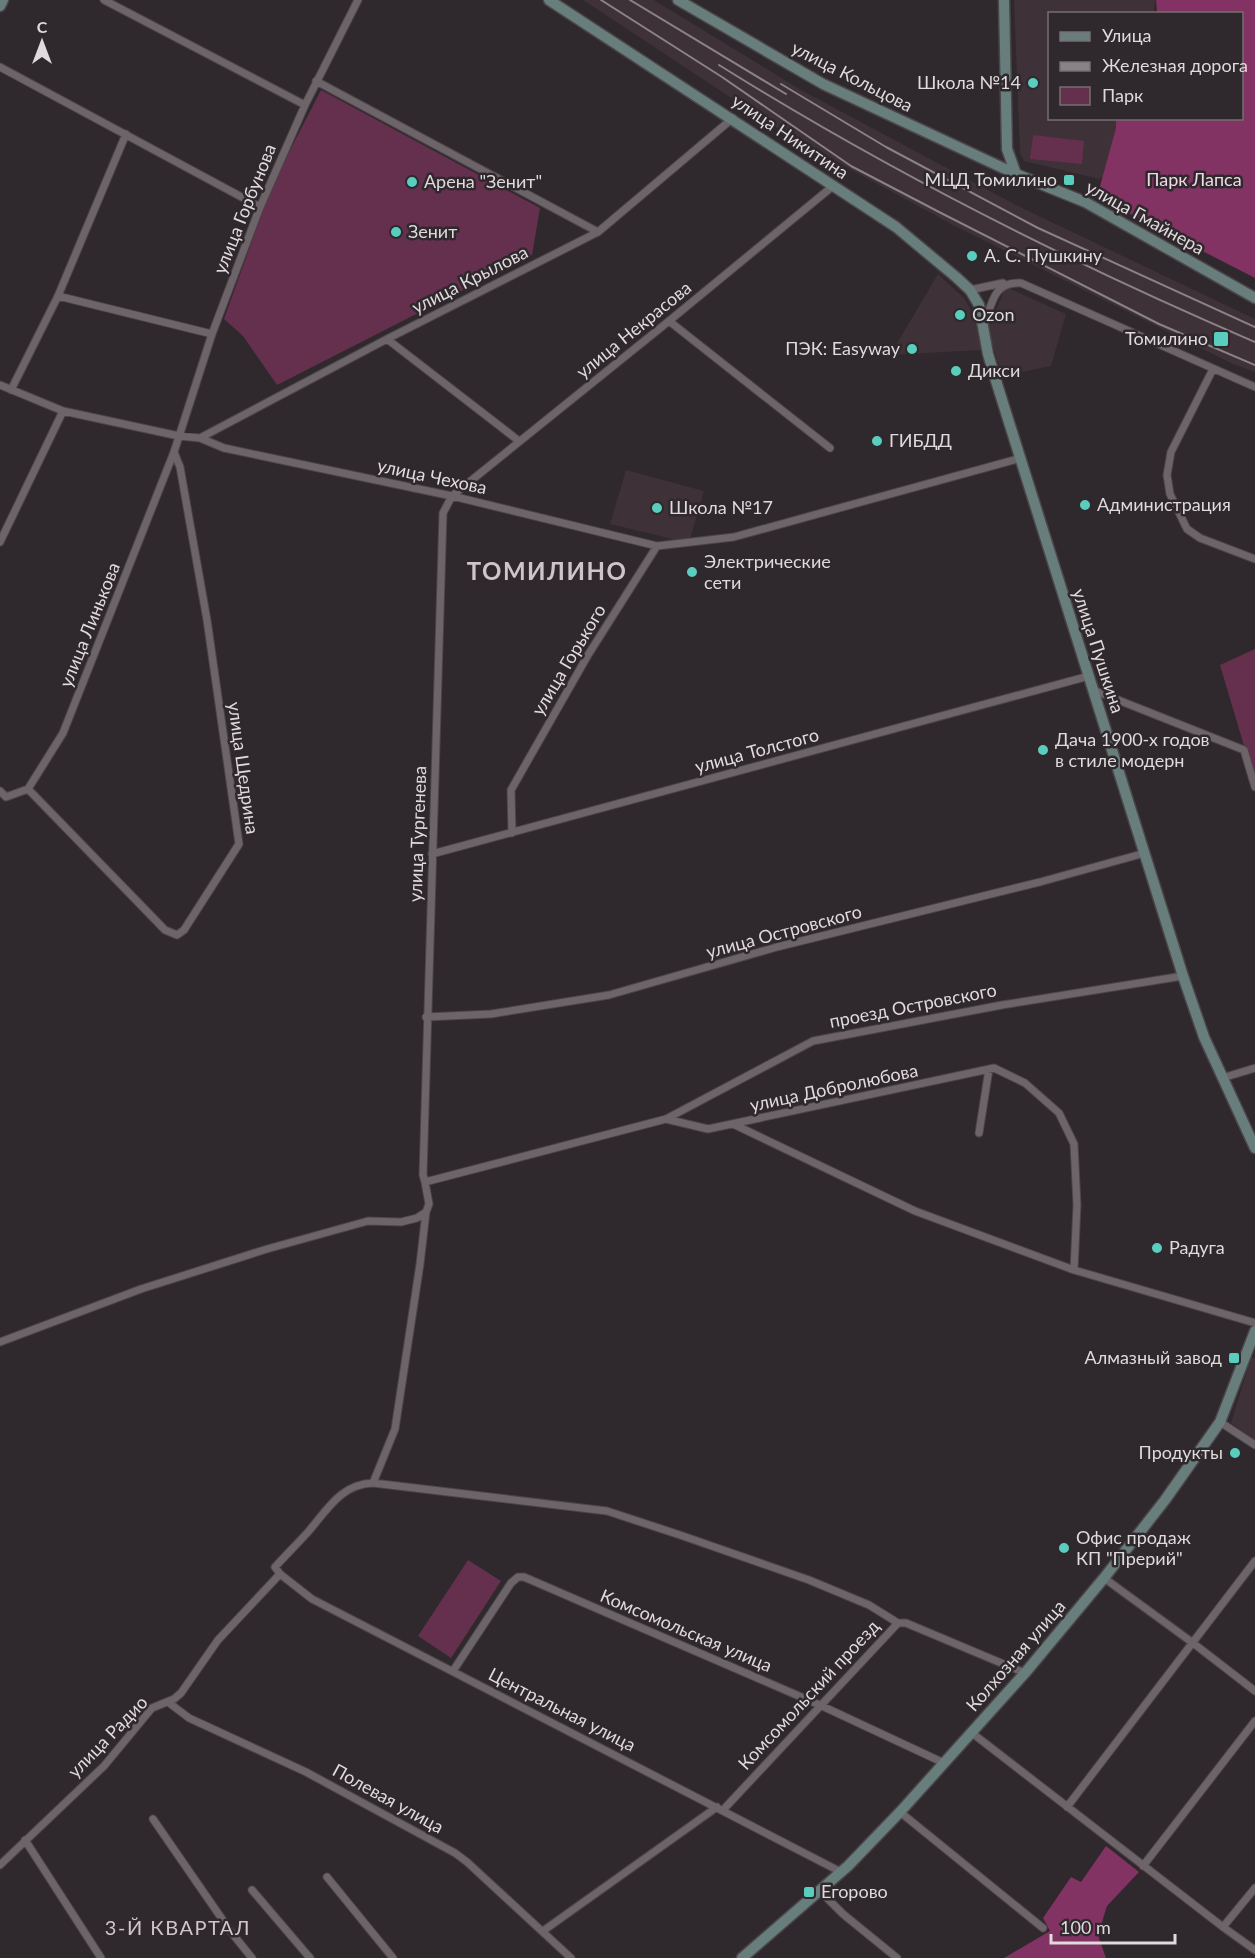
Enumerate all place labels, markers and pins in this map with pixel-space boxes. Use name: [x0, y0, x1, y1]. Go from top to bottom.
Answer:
place label: Школа №14: [917, 71, 1021, 93]
marker: Школа №14: [1026, 76, 1040, 90]
place label: МЦД Томилино: [925, 168, 1057, 190]
place label: Арена "Зенит": [424, 170, 542, 192]
marker: МЦД Томилино: [1062, 173, 1076, 187]
marker: Арена "Зенит": [405, 175, 419, 189]
place label: Зенит: [408, 220, 457, 242]
marker: Зенит: [389, 225, 403, 239]
place label: А. С. Пушкину: [984, 244, 1103, 266]
marker: А. С. Пушкину: [965, 249, 979, 263]
place label: Ozon: [972, 303, 1014, 325]
marker: Ozon: [953, 308, 967, 322]
place label: Томилино: [1125, 327, 1208, 349]
marker: Томилино: [1212, 330, 1230, 348]
place label: ПЭК: Easyway: [785, 337, 901, 359]
marker: ПЭК: Easyway: [905, 342, 919, 356]
place label: Дикси: [968, 359, 1020, 381]
marker: Дикси: [949, 364, 963, 378]
place label: ГИБДД: [889, 429, 952, 451]
marker: ГИБДД: [870, 434, 884, 448]
place label: Администрация: [1097, 493, 1231, 515]
place label: Школа №17: [669, 496, 773, 518]
marker: Администрация: [1078, 498, 1092, 512]
marker: Школа №17: [650, 501, 664, 515]
place label: Электрические сети: [704, 550, 831, 593]
marker: Электрические сети: [685, 565, 699, 579]
place label: Дача 1900-х годов в стиле модерн: [1055, 728, 1210, 771]
marker: Дача 1900-х годов в стиле модерн: [1036, 743, 1050, 757]
place label: Радуга: [1169, 1236, 1225, 1258]
marker: Радуга: [1150, 1241, 1164, 1255]
place label: Алмазный завод: [1084, 1346, 1222, 1368]
marker: Алмазный завод: [1227, 1351, 1241, 1365]
place label: Продукты: [1139, 1441, 1223, 1463]
marker: Продукты: [1228, 1446, 1242, 1460]
place label: Офис продаж КП "Прерий": [1076, 1526, 1191, 1569]
marker: Офис продаж КП "Прерий": [1057, 1541, 1071, 1555]
place label: Егорово: [821, 1880, 888, 1902]
marker: Егорово: [802, 1885, 816, 1899]

